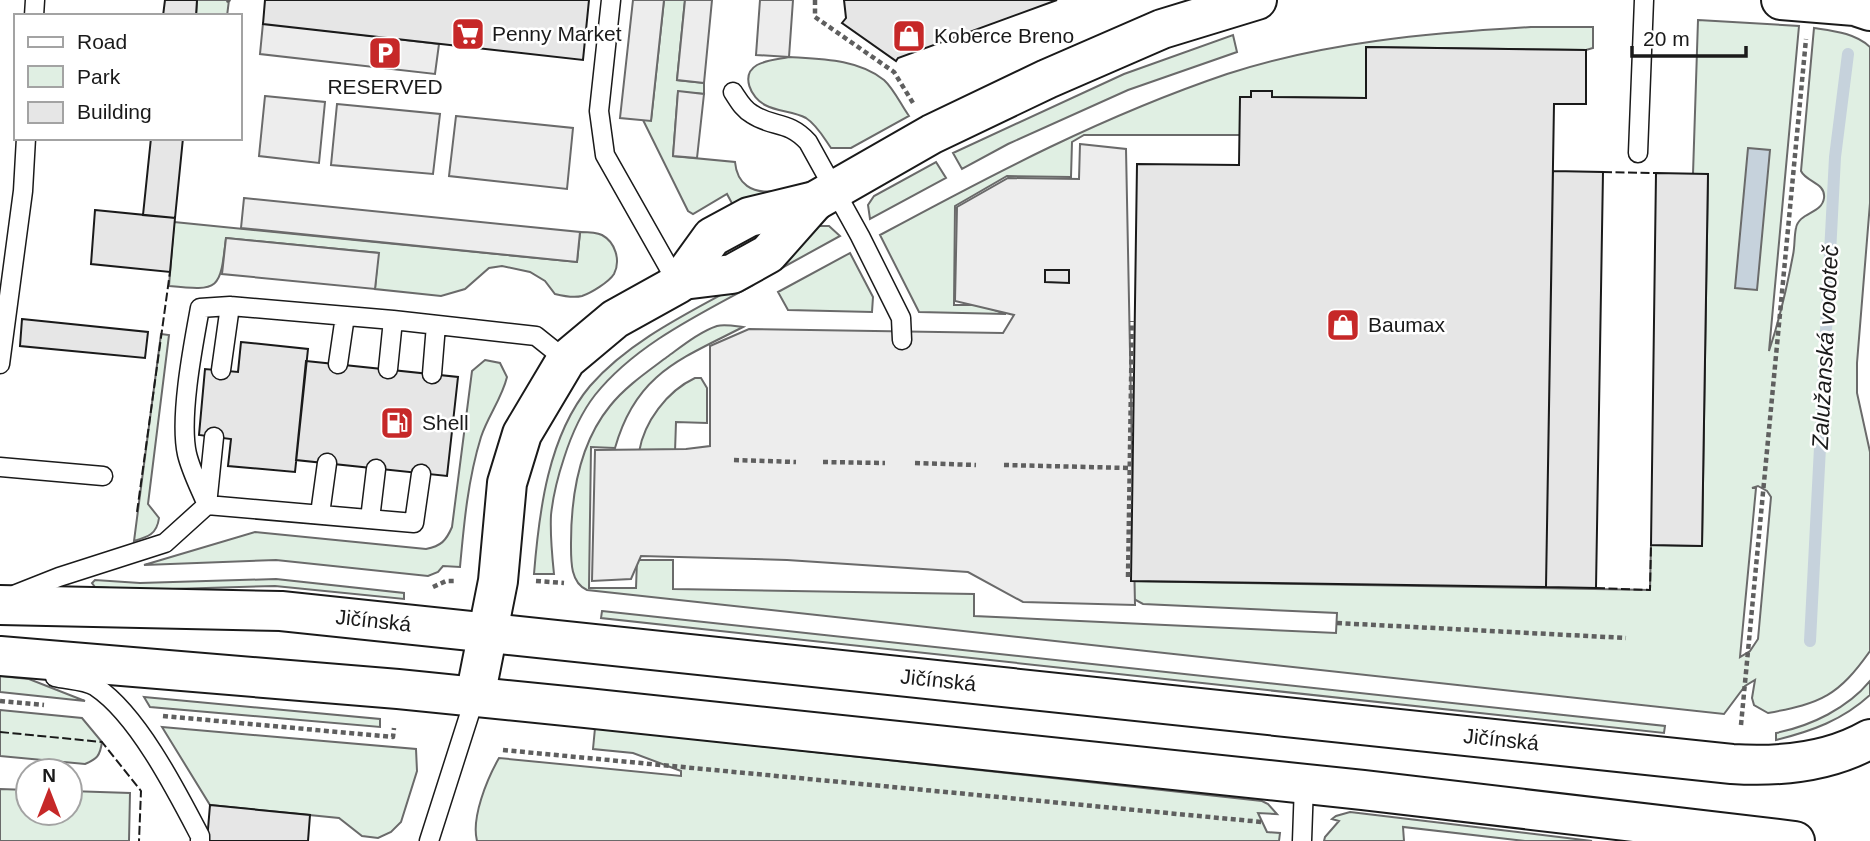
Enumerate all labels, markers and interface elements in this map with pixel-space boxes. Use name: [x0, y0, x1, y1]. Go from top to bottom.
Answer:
legend: [14, 14, 242, 140]
scale bar: [1632, 14, 1746, 58]
supermarket icon: Penny Market: [449, 15, 487, 53]
shop icon: Koberce Breno: [890, 17, 928, 55]
place label: Penny Market: [492, 22, 622, 45]
place label: Koberce Breno: [934, 24, 1074, 47]
text: 20 m: [1643, 27, 1690, 50]
text: Road: [77, 30, 127, 53]
parking icon: RESERVED: [366, 34, 404, 72]
text: Park: [77, 65, 121, 88]
place label: RESERVED: [327, 75, 443, 98]
text: Building: [77, 100, 152, 123]
water label: Zalužanská vodoteč: [1807, 244, 1843, 451]
shop icon: Baumax: [1324, 306, 1362, 344]
place label: Baumax: [1368, 313, 1446, 336]
fuel station icon: Shell: [378, 404, 416, 442]
place label: Shell: [422, 411, 469, 434]
street label: Jičínská: [335, 605, 413, 636]
street label: Jičínská: [899, 664, 978, 695]
street label: Jičínská: [1462, 724, 1540, 755]
north arrow: [14, 757, 84, 827]
text: N: [42, 765, 56, 786]

